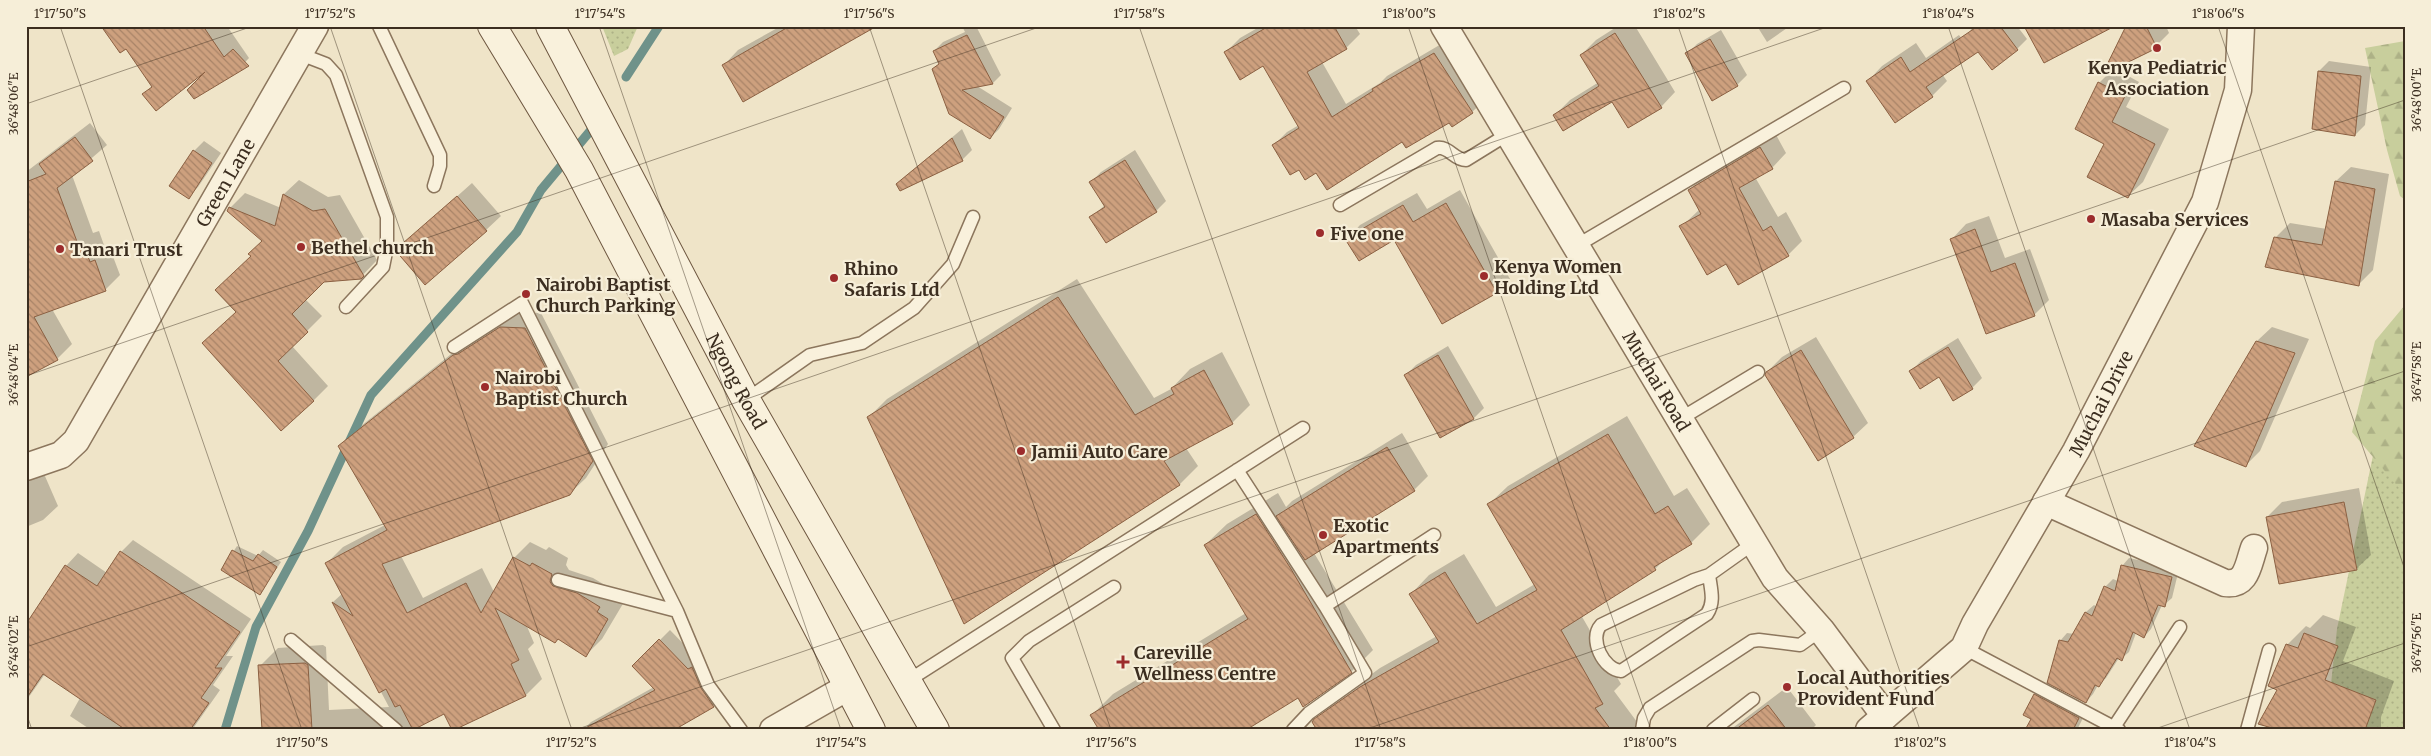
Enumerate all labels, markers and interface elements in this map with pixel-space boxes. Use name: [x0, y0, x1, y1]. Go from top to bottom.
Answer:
text: 1°17'50"S: [34, 6, 86, 21]
text: 1°17'52"S: [305, 6, 355, 21]
text: 1°17'54"S: [575, 6, 625, 21]
text: 1°17'56"S: [844, 6, 894, 21]
text: 1°17'58"S: [1113, 6, 1165, 21]
text: 1°18'00"S: [1382, 6, 1436, 21]
text: 1°18'02"S: [1653, 6, 1705, 21]
text: 1°18'04"S: [1922, 6, 1974, 21]
text: 1°18'06"S: [2192, 6, 2244, 21]
marker: Kenya Pediatric Association: [2151, 42, 2163, 54]
place label: Kenya Pediatric Association: [2087, 56, 2227, 100]
text: 36°48'00"E: [2409, 68, 2424, 132]
text: 36°48'06"E: [6, 72, 21, 135]
street label: Green Lane: [190, 134, 260, 231]
place label: Masaba Services: [2101, 208, 2249, 231]
marker: Masaba Services: [2085, 213, 2097, 225]
place label: Five one: [1330, 222, 1404, 245]
marker: Five one: [1314, 227, 1326, 239]
place label: Bethel church: [311, 236, 434, 259]
place label: Tanari Trust: [70, 238, 184, 261]
marker: Bethel church: [295, 241, 307, 253]
marker: Tanari Trust: [54, 243, 66, 255]
place label: Kenya Women Holding Ltd: [1494, 255, 1622, 299]
place label: Rhino Safaris Ltd: [844, 257, 940, 301]
marker: Kenya Women Holding Ltd: [1478, 270, 1490, 282]
marker: Rhino Safaris Ltd: [828, 272, 840, 284]
place label: Nairobi Baptist Church Parking: [536, 273, 675, 317]
marker: Nairobi Baptist Church Parking: [520, 288, 532, 300]
street label: Muchai Road: [1618, 327, 1696, 436]
street label: Ngong Road: [701, 329, 772, 433]
text: 36°47'58"E: [2409, 341, 2424, 402]
text: 36°48'04"E: [6, 344, 21, 406]
street label: Muchai Drive: [2064, 346, 2138, 460]
place label: Nairobi Baptist Church: [495, 366, 627, 410]
marker: Nairobi Baptist Church: [479, 381, 491, 393]
place label: Jamii Auto Care: [1030, 440, 1168, 463]
marker: Jamii Auto Care: [1015, 445, 1027, 457]
place label: Exotic Apartments: [1332, 514, 1439, 558]
marker: Exotic Apartments: [1317, 529, 1329, 541]
text: 36°47'56"E: [2409, 612, 2424, 673]
text: 36°48'02"E: [6, 615, 21, 678]
place label: Careville Wellness Centre: [1133, 641, 1276, 685]
marker: Careville Wellness Centre: [1116, 655, 1130, 669]
place label: Local Authorities Provident Fund: [1797, 666, 1950, 710]
marker: Local Authorities Provident Fund: [1781, 681, 1793, 693]
text: 1°17'50"S: [276, 735, 328, 750]
text: 1°17'52"S: [546, 735, 596, 750]
text: 1°17'54"S: [816, 735, 866, 750]
text: 1°17'56"S: [1086, 735, 1136, 750]
text: 1°17'58"S: [1354, 735, 1406, 750]
text: 1°18'00"S: [1623, 735, 1677, 750]
text: 1°18'02"S: [1894, 735, 1946, 750]
text: 1°18'04"S: [2164, 735, 2216, 750]

